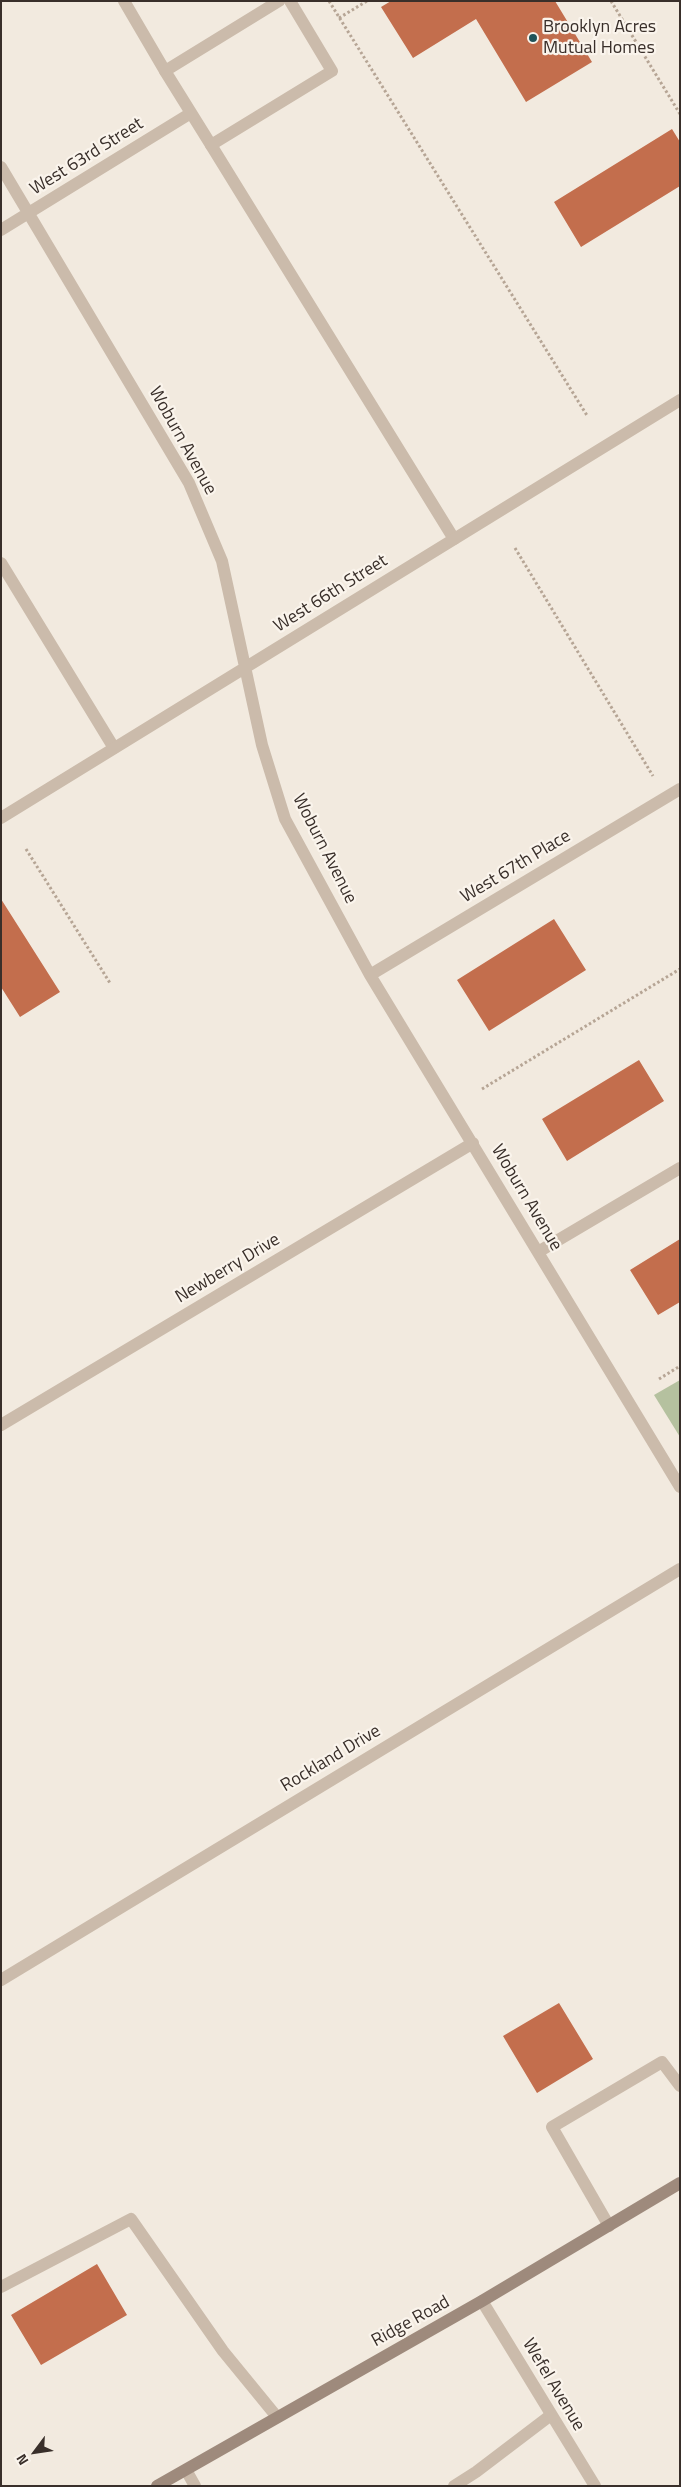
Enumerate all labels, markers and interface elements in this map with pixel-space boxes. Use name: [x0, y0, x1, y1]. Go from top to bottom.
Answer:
place label: Brooklyn Acres Mutual Homes: [543, 17, 656, 59]
marker: Brooklyn Acres Mutual Homes: [527, 32, 539, 44]
street label: West 63rd Street: [26, 114, 148, 200]
street label: Woburn Avenue: [143, 383, 221, 499]
street label: West 66th Street: [270, 550, 392, 638]
street label: Woburn Avenue: [287, 791, 361, 907]
street label: West 67th Place: [457, 826, 575, 908]
street label: Woburn Avenue: [486, 1141, 566, 1255]
street label: Newberry Drive: [172, 1229, 284, 1309]
street label: Rockland Drive: [277, 1721, 385, 1797]
street label: Ridge Road: [368, 2292, 454, 2352]
street label: Wefel Avenue: [517, 2335, 589, 2435]
north arrow: [10, 2427, 60, 2477]
text: N: [10, 2450, 33, 2470]

